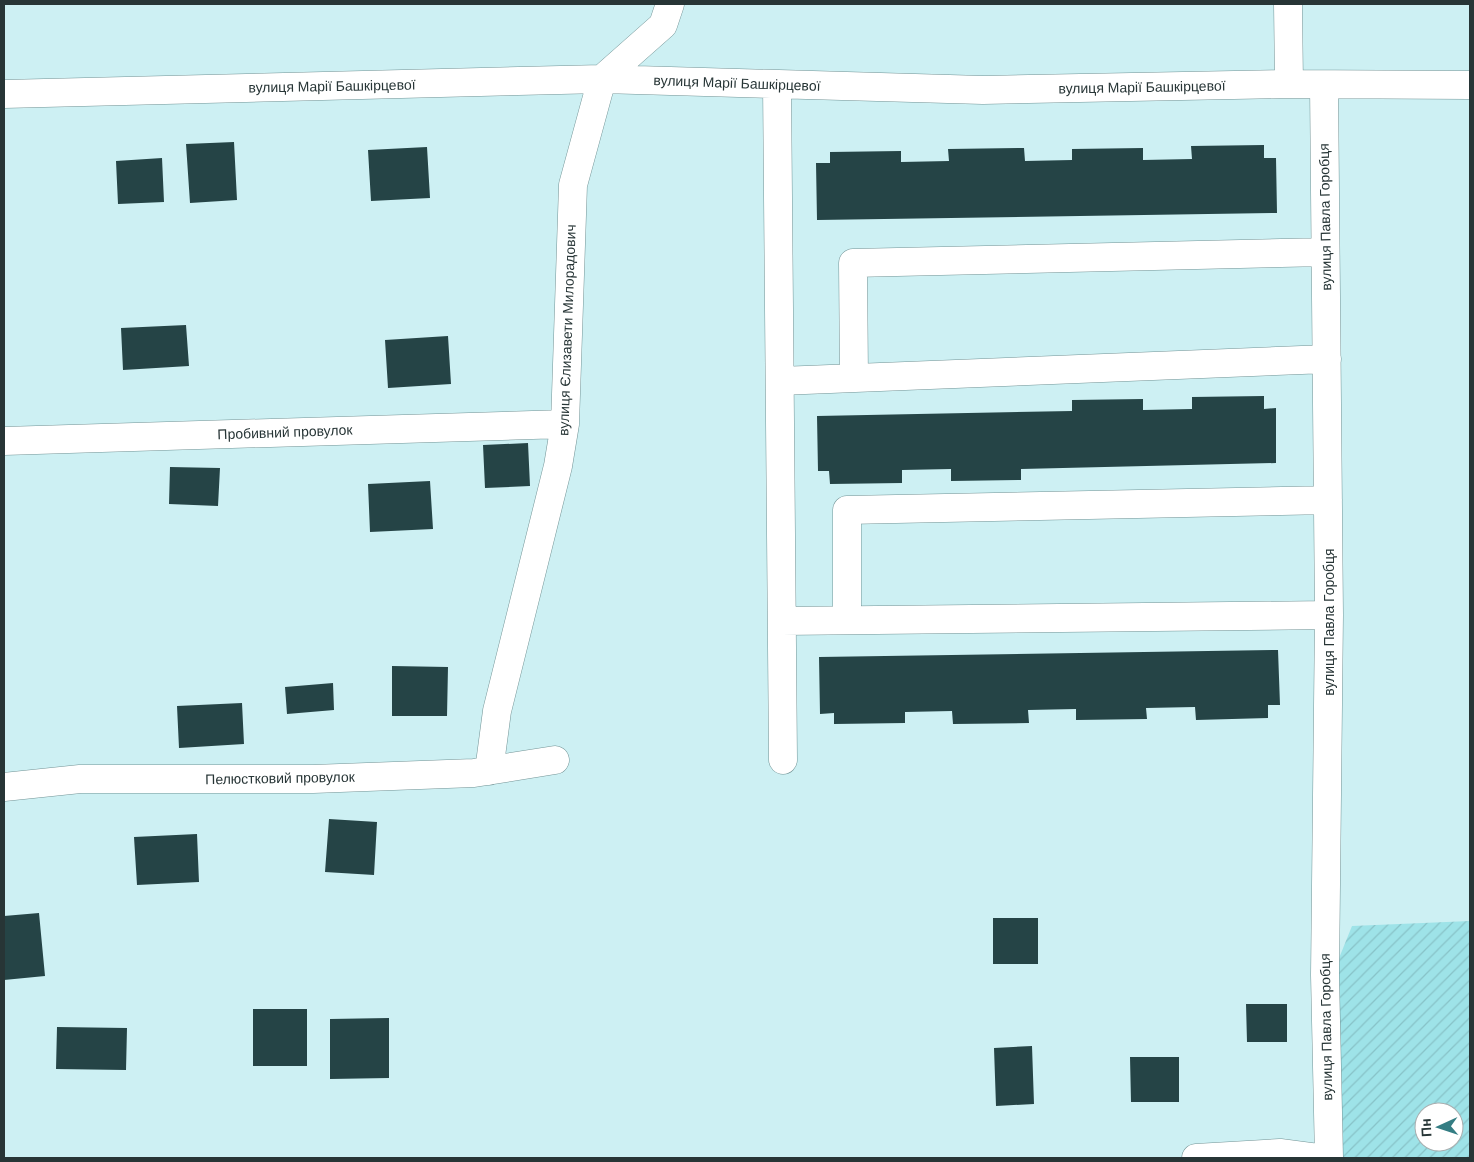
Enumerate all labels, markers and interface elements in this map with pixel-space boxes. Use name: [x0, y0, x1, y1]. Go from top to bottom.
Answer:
street label: вулиця Марії Башкірцевої: [653, 71, 821, 95]
street label: вулиця Марії Башкірцевої: [248, 76, 416, 96]
street label: вулиця Марії Башкірцевої: [1058, 77, 1226, 97]
street label: вулиця Павла Горобця: [1315, 143, 1335, 291]
street label: вулиця Єлизавети Милорадович: [554, 224, 580, 436]
street label: Пробивний провулок: [217, 421, 354, 443]
street label: вулиця Павла Горобця: [1320, 548, 1338, 696]
street label: Пелюстковий провулок: [205, 768, 356, 788]
street label: вулиця Павла Горобця: [1316, 953, 1336, 1101]
north arrow: [1414, 1102, 1464, 1152]
text: Пн: [1417, 1118, 1435, 1137]

